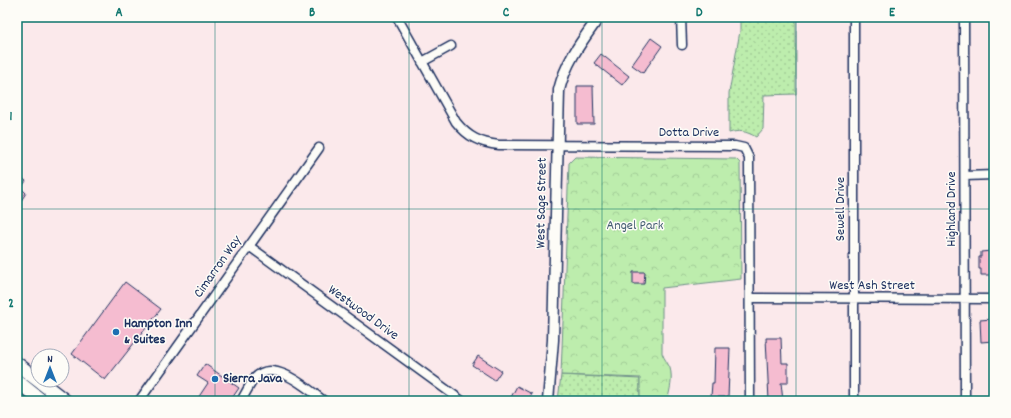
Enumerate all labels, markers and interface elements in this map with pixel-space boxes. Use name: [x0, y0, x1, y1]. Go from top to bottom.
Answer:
text: A: [115, 4, 123, 23]
text: B: [309, 4, 315, 23]
text: C: [503, 4, 510, 23]
text: D: [696, 4, 703, 23]
text: E: [889, 4, 896, 23]
text: 1: [10, 108, 13, 127]
street label: Dotta Drive: [659, 123, 719, 143]
street label: West Sage Street: [531, 157, 553, 249]
street label: Highland Drive: [942, 171, 962, 247]
street label: Sewell Drive: [831, 177, 851, 241]
park label: Angel Park: [607, 216, 664, 236]
street label: Cimarron Way: [189, 231, 247, 302]
street label: West Ash Street: [829, 276, 915, 296]
street label: Westwood Drive: [323, 280, 403, 346]
text: 2: [8, 295, 14, 314]
place label: Hampton Inn & Suites: [124, 314, 193, 350]
marker: Hampton Inn & Suites: [111, 327, 121, 337]
north arrow: [30, 348, 70, 388]
text: N: [47, 352, 53, 368]
place label: Sierra Java: [223, 369, 284, 389]
marker: Sierra Java: [210, 374, 220, 384]

